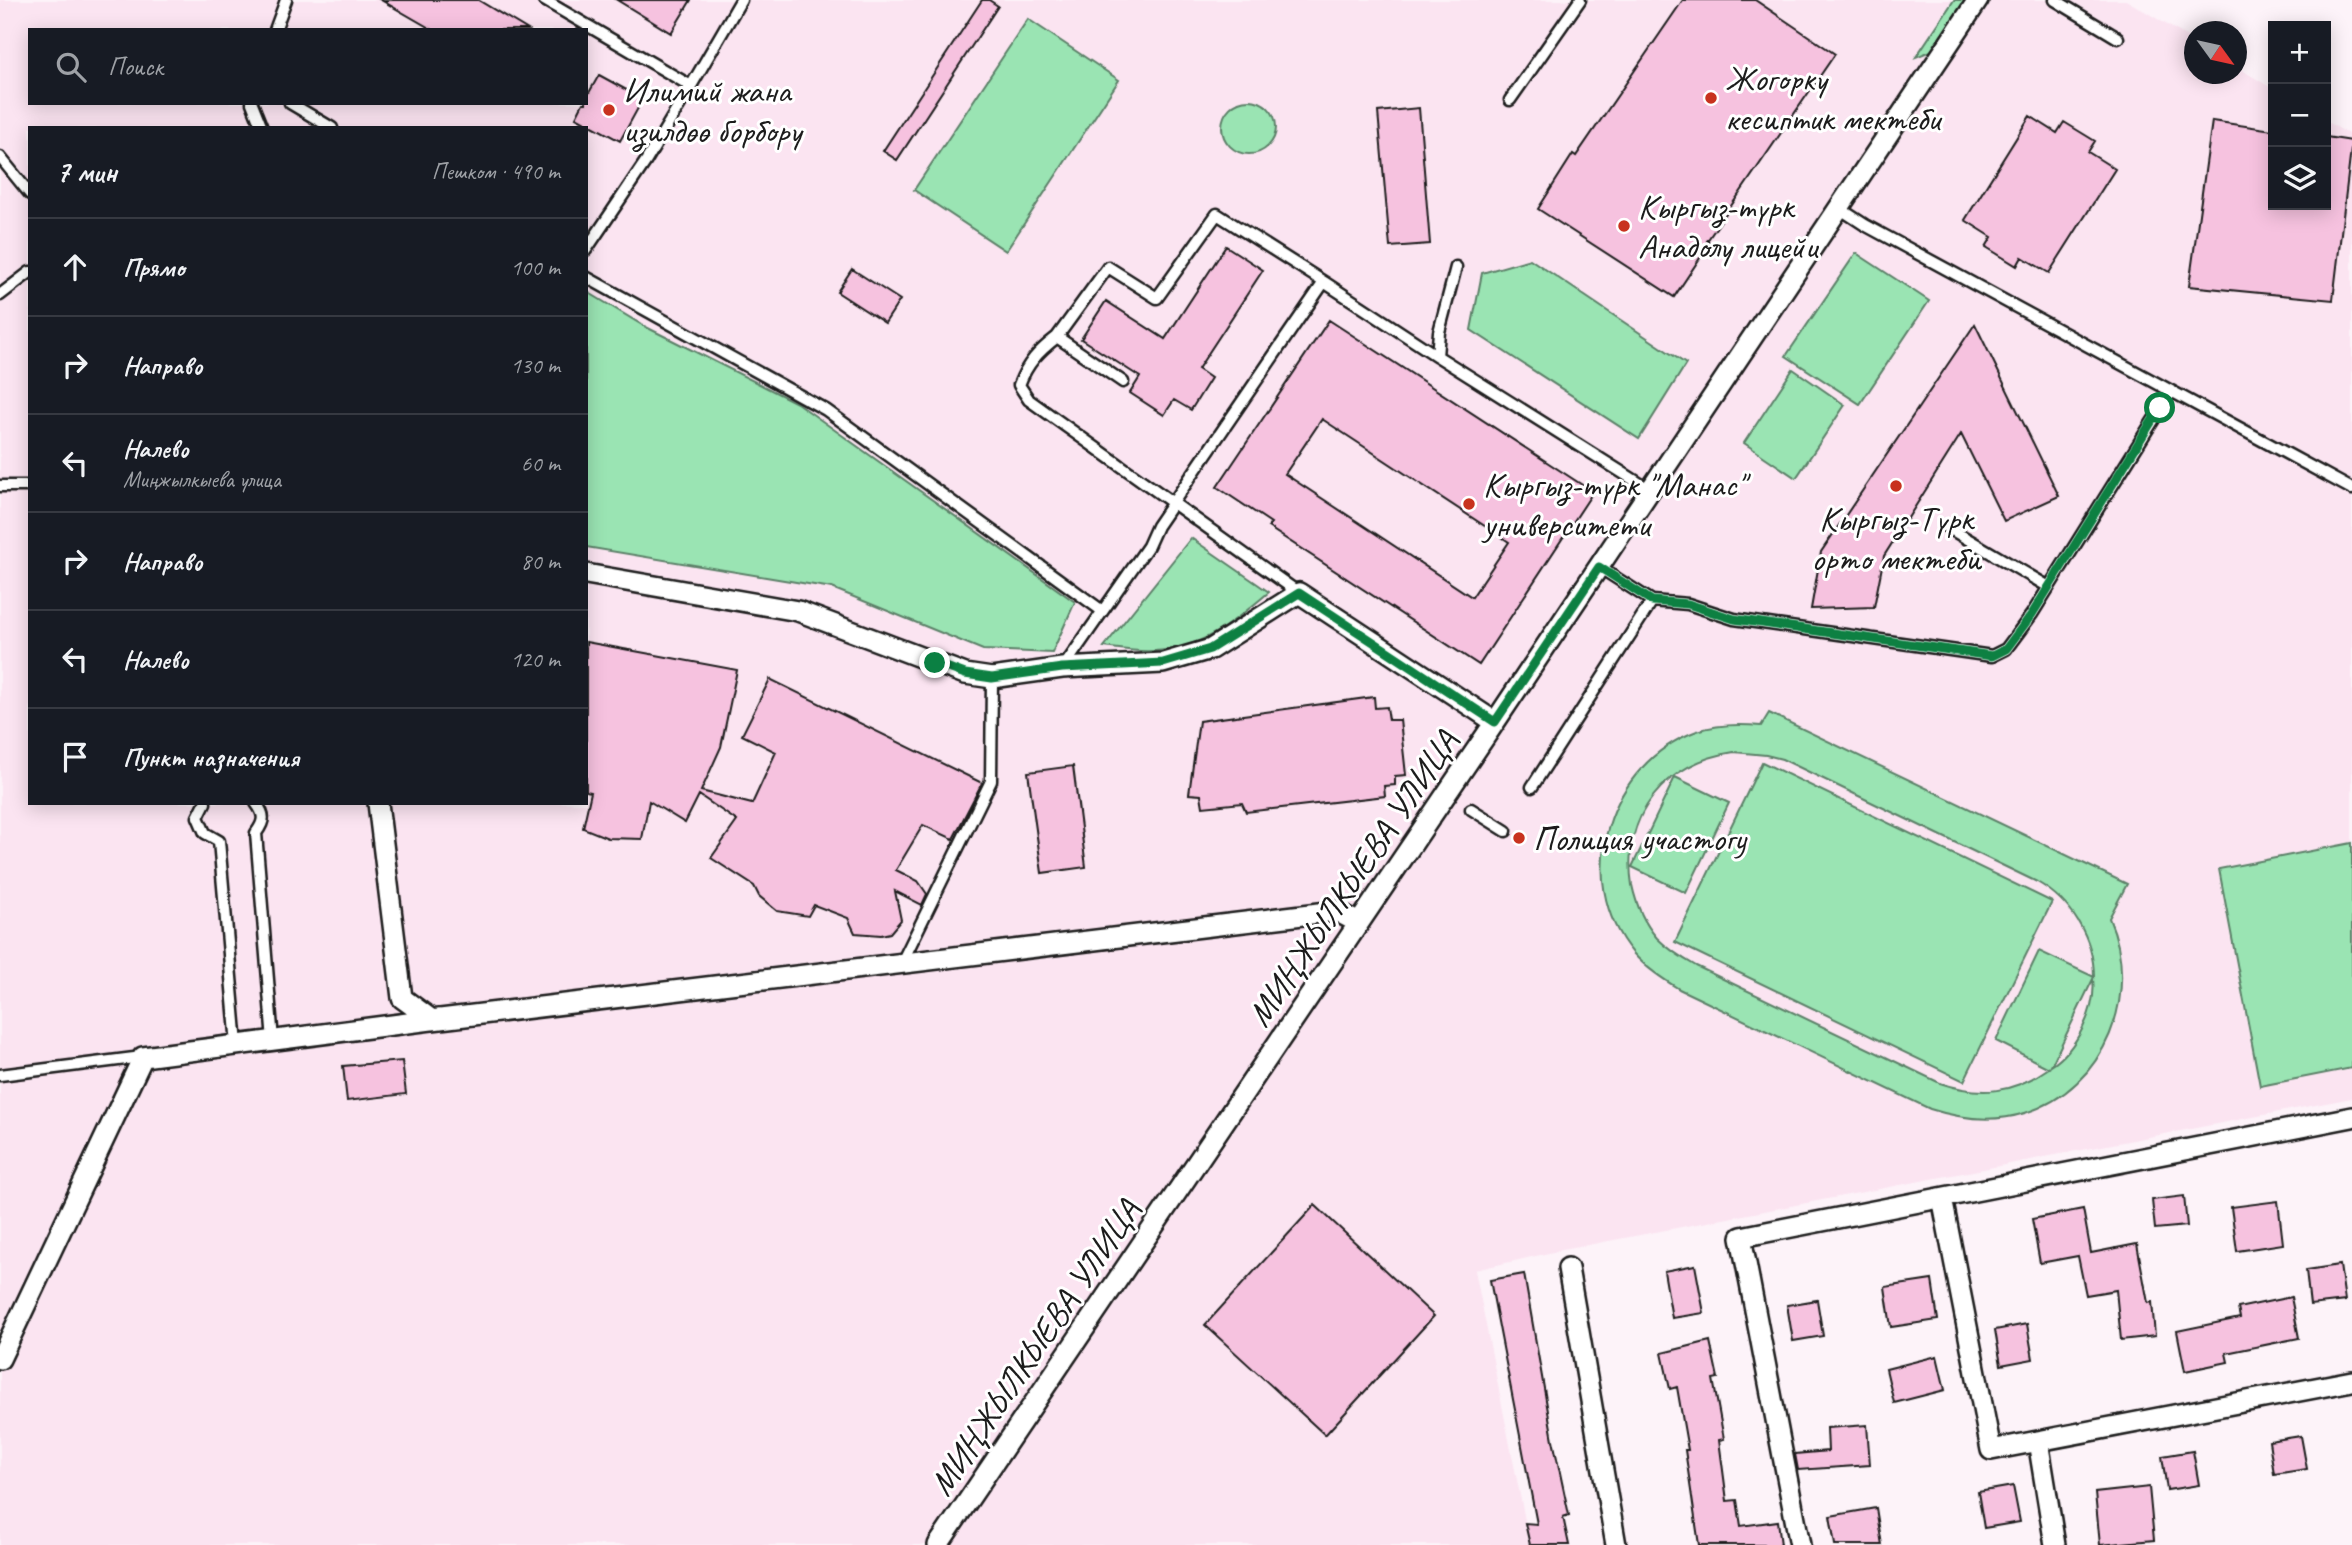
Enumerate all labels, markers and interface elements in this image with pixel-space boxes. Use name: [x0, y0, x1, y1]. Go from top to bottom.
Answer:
north arrow: [2184, 21, 2247, 84]
map controls: [2268, 21, 2331, 210]
button: +: [2268, 21, 2331, 84]
search box: [28, 28, 588, 105]
icon: search: [52, 48, 90, 86]
text: Поиск: [108, 50, 163, 83]
place label: Жогорку кесиптик мектеби: [1725, 56, 1943, 141]
place label: Илимий жана изилдөө борбору: [623, 68, 804, 153]
button: −: [2268, 84, 2331, 147]
marker: Жогорку кесиптик мектеби: [1703, 90, 1719, 106]
marker: Илимий жана изилдөө борбору: [601, 102, 617, 118]
button: layers: [2268, 147, 2331, 210]
text: 7 мин: [56, 153, 117, 191]
text: Пешком · 490 m: [432, 157, 560, 186]
place label: Кыргыз-түрк Анадолу лицейи: [1638, 184, 1819, 269]
marker: Кыргыз-түрк Анадолу лицейи: [1616, 218, 1632, 234]
icon: ahead: [56, 248, 94, 286]
text: Прямо: [123, 251, 185, 284]
text: 100 m: [511, 253, 560, 282]
icon: right: [56, 346, 94, 384]
text: Направо: [123, 349, 202, 382]
text: 130 m: [511, 351, 560, 380]
route start: [2144, 392, 2175, 423]
text: Налево: [123, 432, 189, 465]
icon: left: [56, 444, 94, 482]
text: 60 m: [521, 449, 560, 478]
place label: Кыргыз-түрк "Манас" университети: [1481, 462, 1751, 547]
text: Миңжылкыева улица: [123, 465, 281, 494]
marker: Кыргыз-Түрк орто мектеби: [1888, 478, 1904, 494]
marker: Кыргыз-түрк "Манас" университети: [1461, 496, 1477, 512]
place label: Кыргыз-Түрк орто мектеби: [1812, 496, 1983, 581]
icon: right: [56, 542, 94, 580]
text: Направо: [123, 545, 202, 578]
text: 80 m: [521, 547, 560, 576]
icon: left: [56, 640, 94, 678]
text: Налево: [123, 643, 189, 676]
text: 120 m: [511, 645, 560, 674]
route end: [919, 647, 950, 678]
street label: МИҢЖЫЛКЫЕВА УЛИЦА: [1237, 720, 1469, 1035]
icon: arrive: [56, 738, 94, 776]
text: Пункт назначения: [123, 741, 299, 774]
place label: Полиция участогу: [1533, 816, 1748, 861]
marker: Полиция участогу: [1511, 830, 1527, 846]
street label: МИҢЖЫЛКЫЕВА УЛИЦА: [919, 1189, 1151, 1504]

